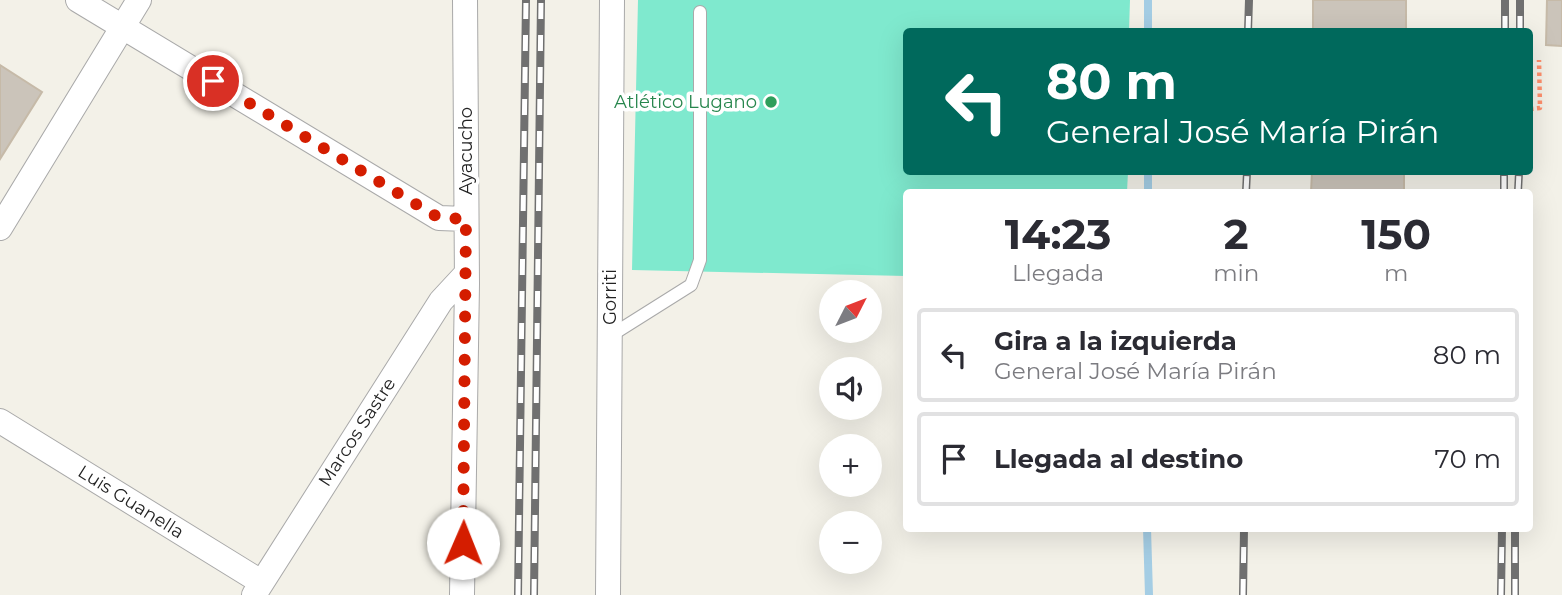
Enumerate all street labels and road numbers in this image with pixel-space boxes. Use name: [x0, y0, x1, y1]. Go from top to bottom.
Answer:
street label: Ayacucho: [455, 107, 477, 195]
street label: Gorriti: [599, 269, 621, 325]
street label: Marcos Sastre: [314, 373, 400, 490]
street label: Luis Guanella: [74, 461, 188, 543]

